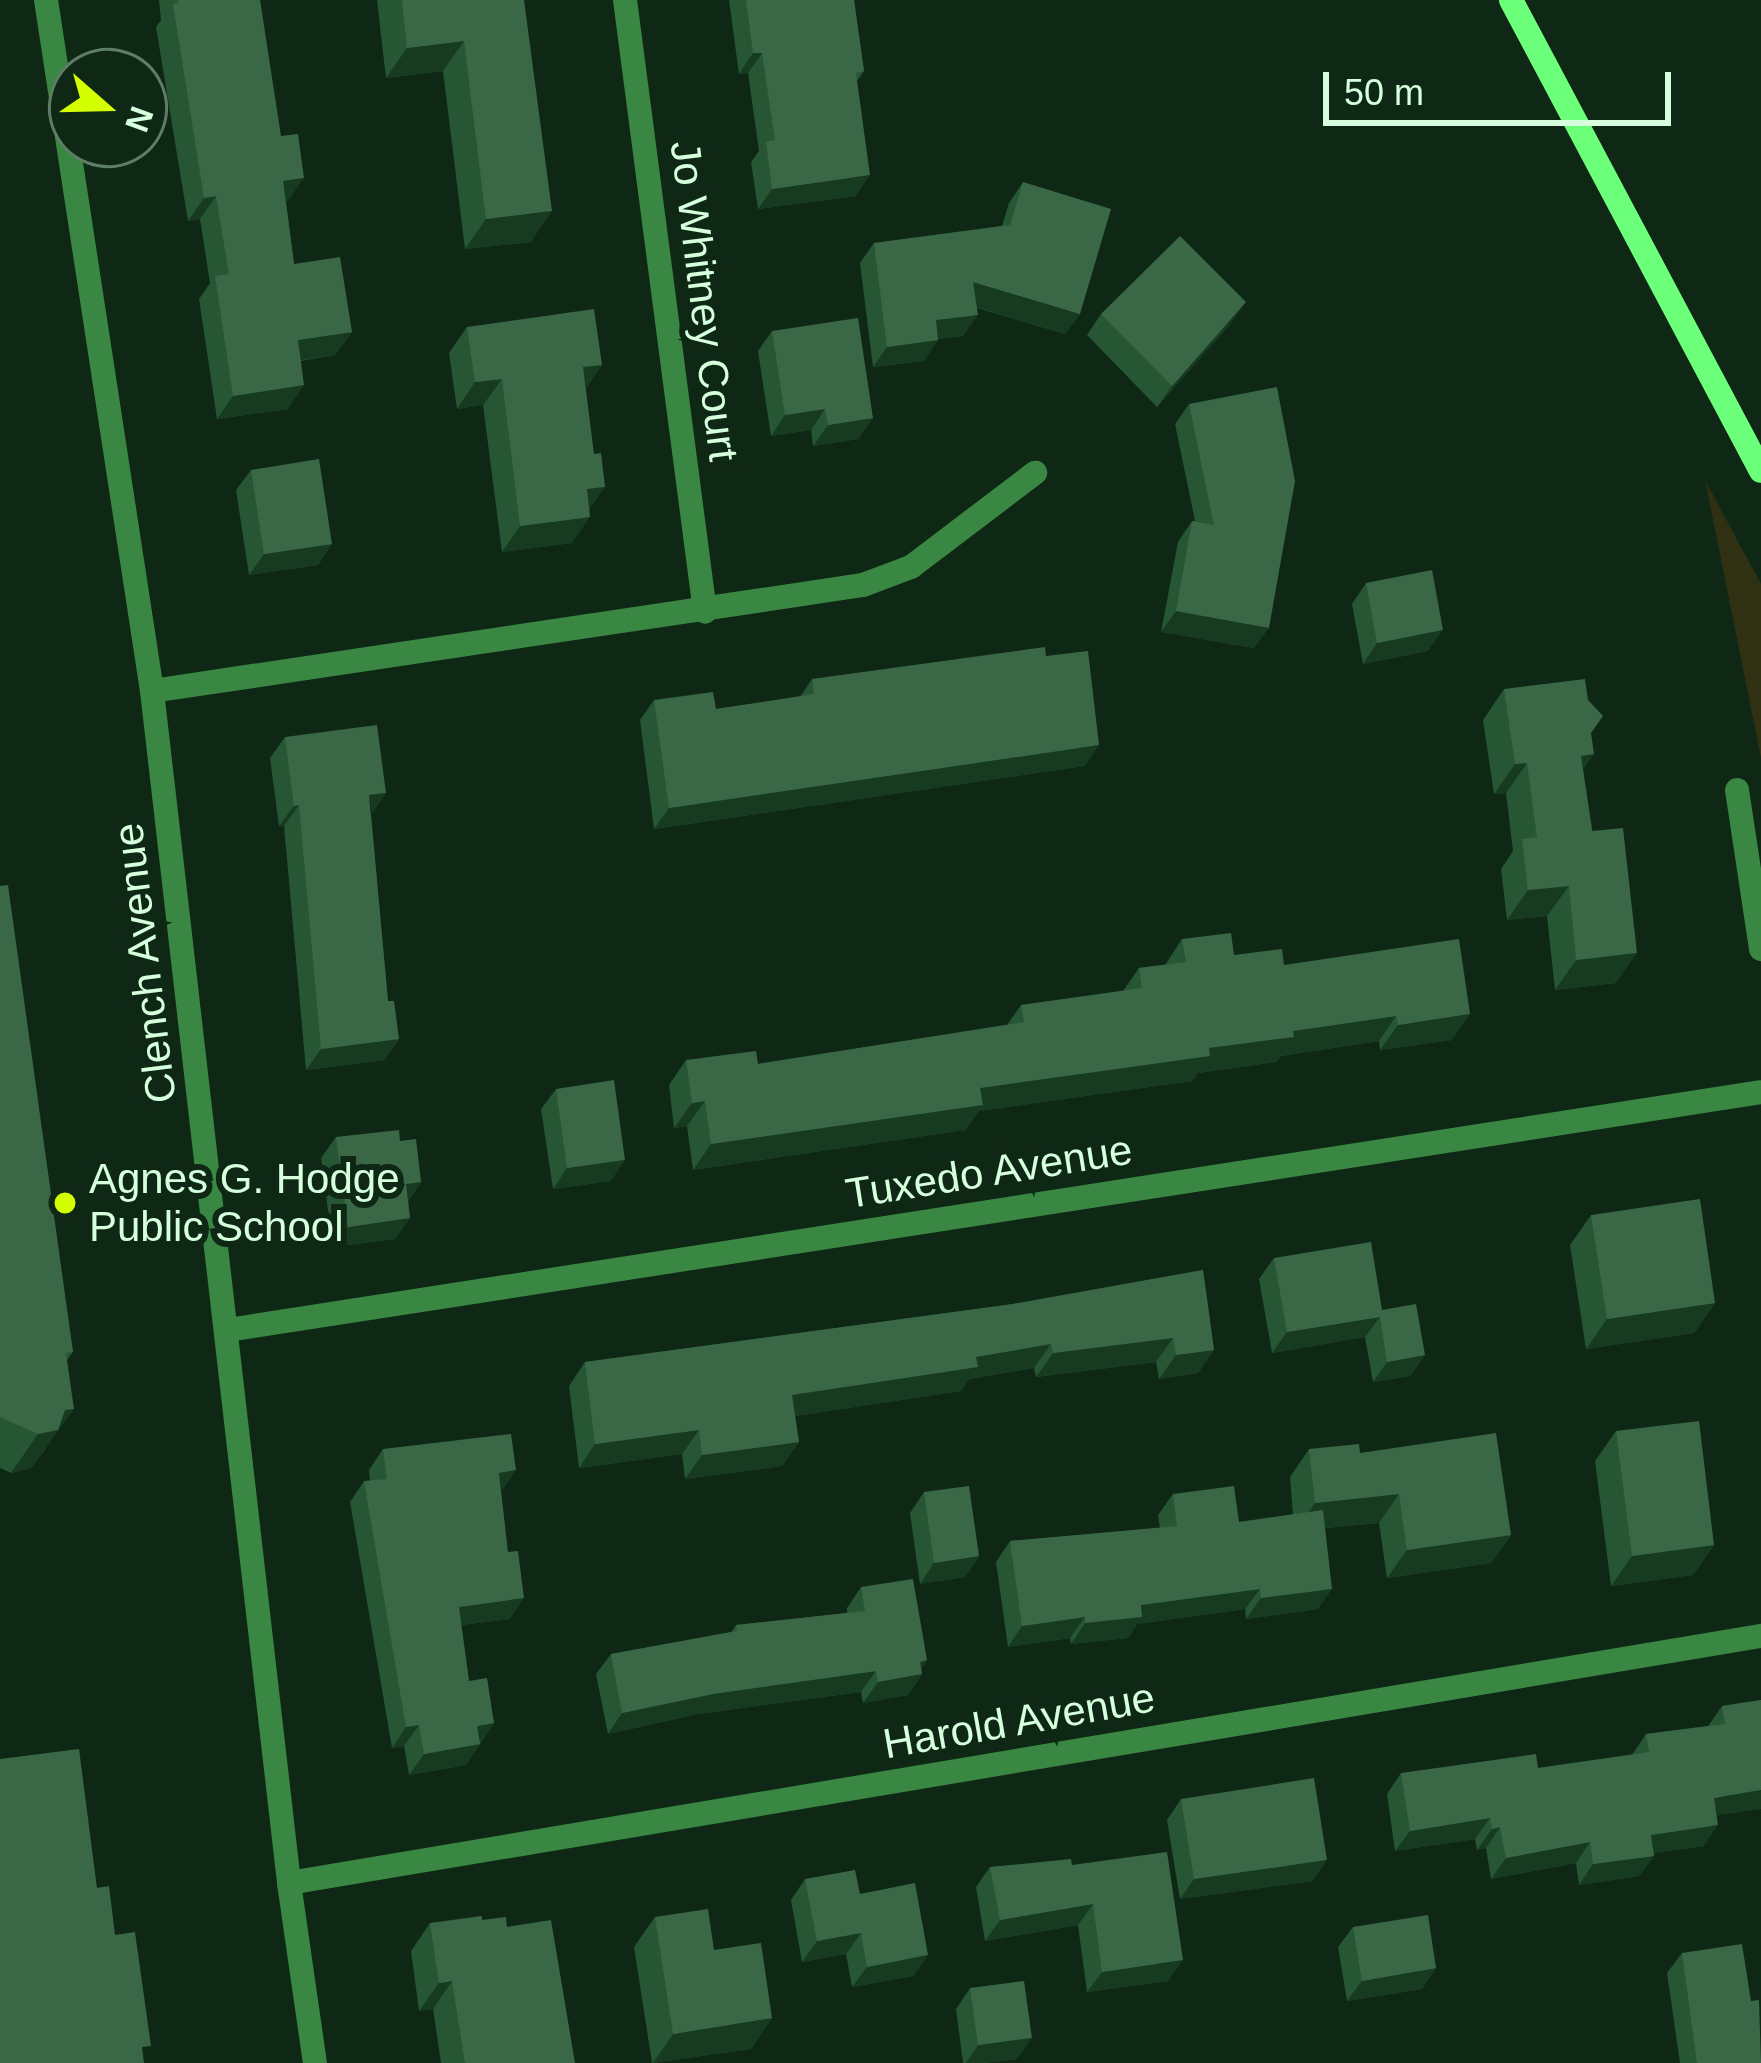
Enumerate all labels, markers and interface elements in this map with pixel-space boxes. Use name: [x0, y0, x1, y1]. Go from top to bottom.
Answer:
north arrow: [48, 48, 168, 168]
scale bar: [1329, 48, 1677, 122]
text: 50 m: [1344, 72, 1424, 113]
text: N: [118, 102, 161, 137]
street label: Jo Whitney Court: [659, 138, 749, 464]
street label: Clench Avenue: [103, 819, 187, 1107]
street label: Tuxedo Avenue: [841, 1124, 1137, 1220]
place label: Agnes G. Hodge Public School: [89, 1154, 400, 1252]
marker: Agnes G. Hodge Public School: [52, 1190, 78, 1216]
street label: Harold Avenue: [878, 1672, 1160, 1770]

